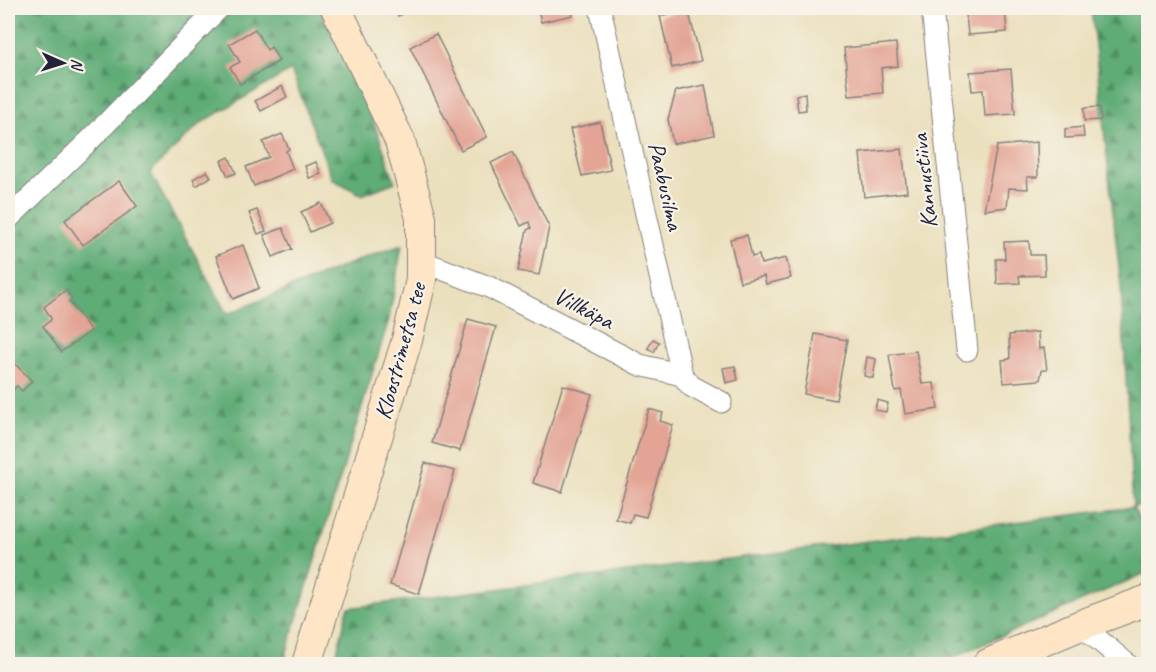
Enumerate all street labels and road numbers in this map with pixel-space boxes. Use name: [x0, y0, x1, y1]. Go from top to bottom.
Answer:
street label: Kannustiiva: [904, 131, 944, 230]
street label: Paabusilma: [641, 139, 691, 234]
street label: Kloostrimetsa tee: [367, 277, 433, 423]
street label: Villkäpa: [549, 280, 620, 336]

